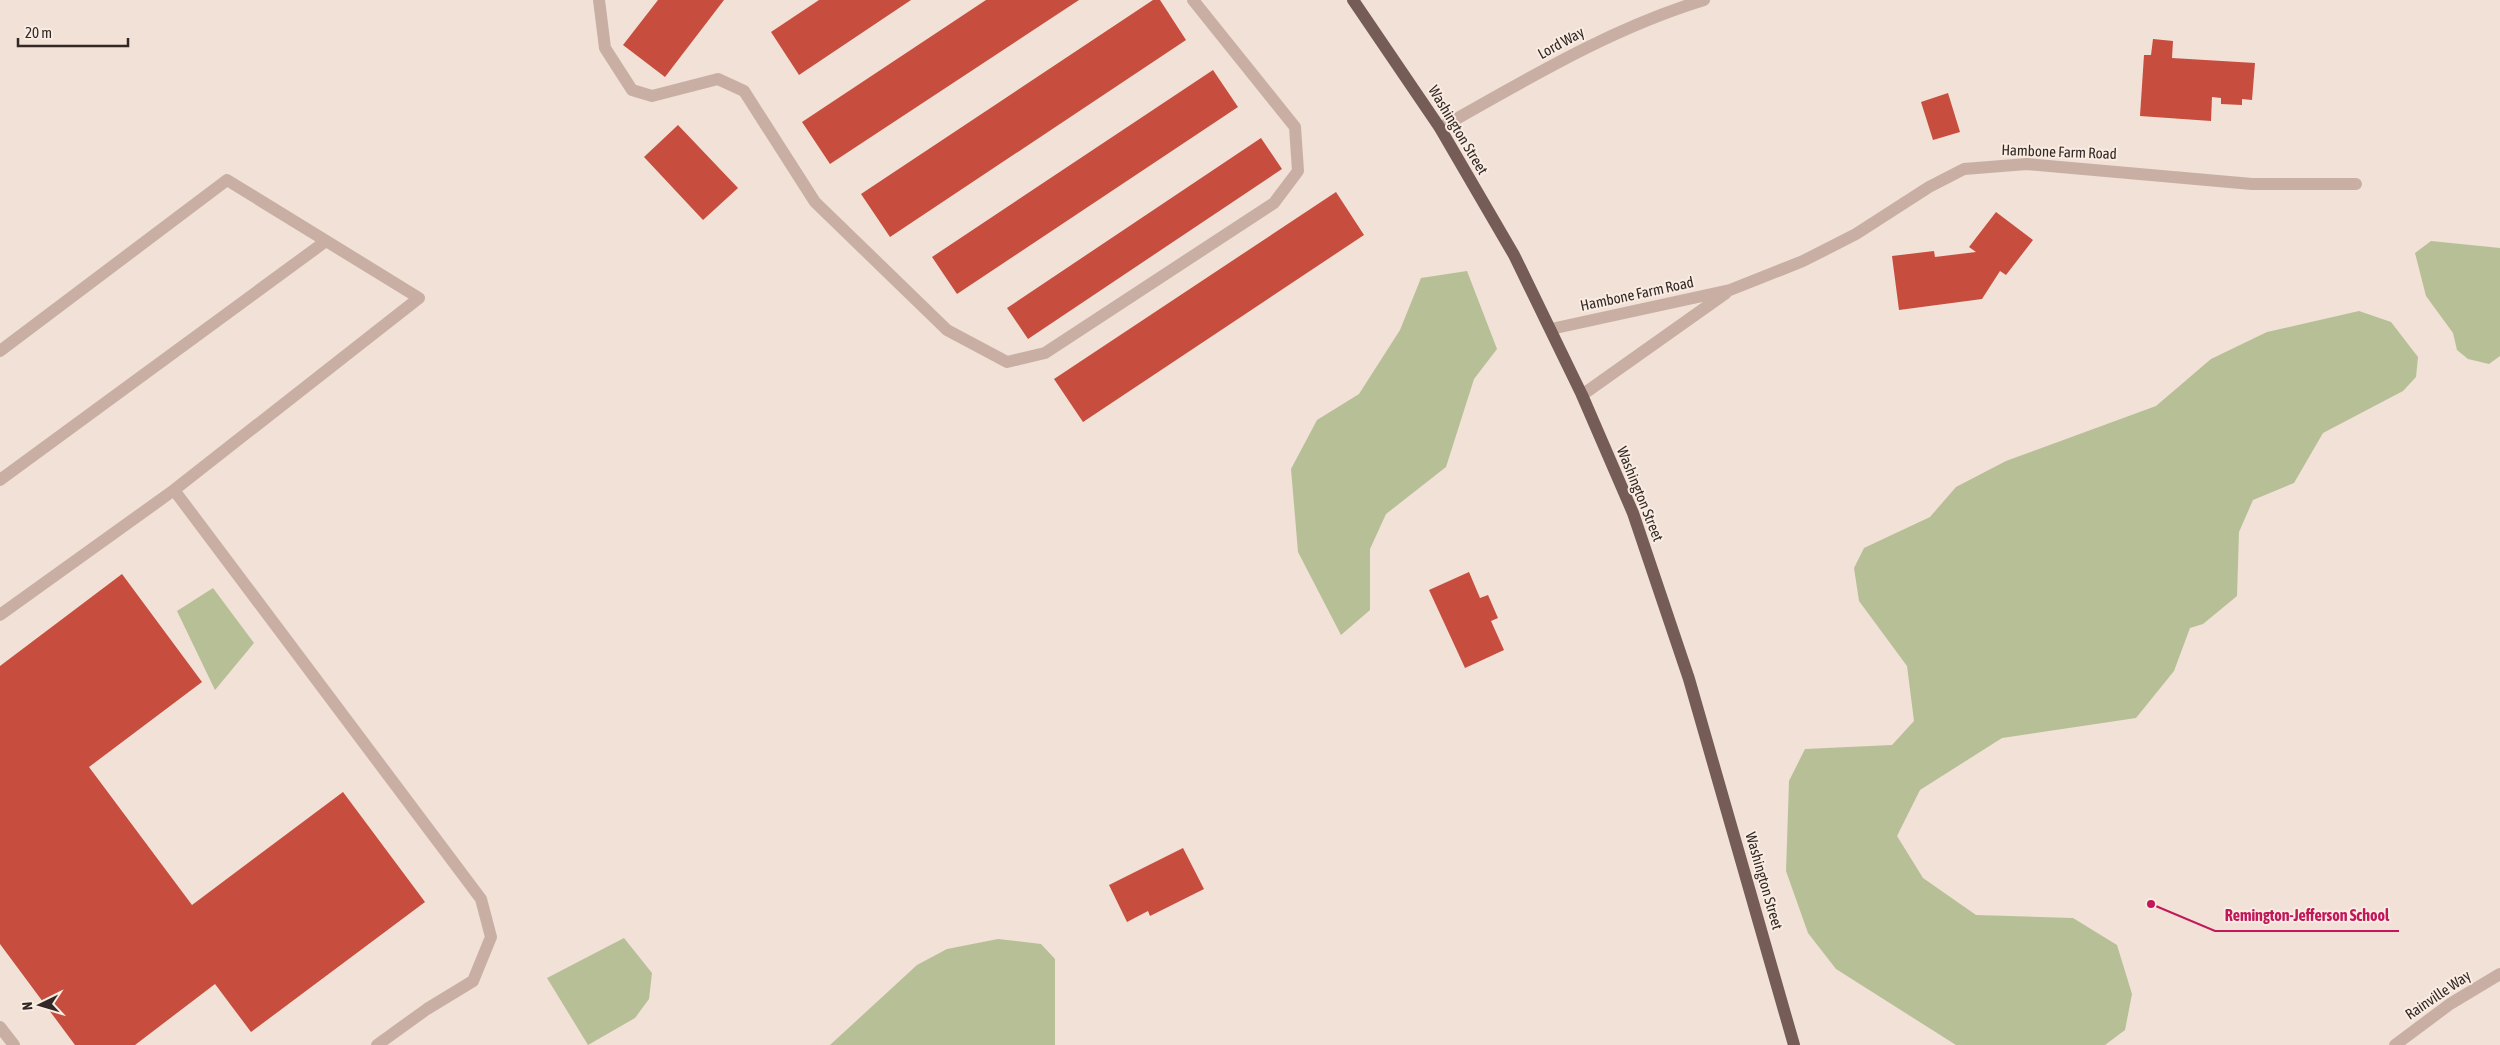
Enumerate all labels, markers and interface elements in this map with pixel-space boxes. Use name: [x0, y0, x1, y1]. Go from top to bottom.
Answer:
scale bar: [18, 15, 128, 47]
street label: Lord Way: [1535, 23, 1587, 62]
text: 20 m: [25, 24, 52, 41]
street label: Washington Street: [1425, 82, 1492, 177]
street label: Hambone Farm Road: [2001, 141, 2117, 162]
street label: Hambone Farm Road: [1579, 273, 1695, 314]
street label: Washington Street: [1614, 444, 1667, 544]
street label: Washington Street: [1742, 830, 1787, 932]
callout: Remington-Jefferson School: [2215, 900, 2399, 931]
text: Remington-Jefferson School: [2225, 906, 2390, 924]
street label: Rainville Way: [2402, 967, 2474, 1023]
north arrow: [15, 980, 65, 1030]
text: N: [19, 1001, 35, 1011]

